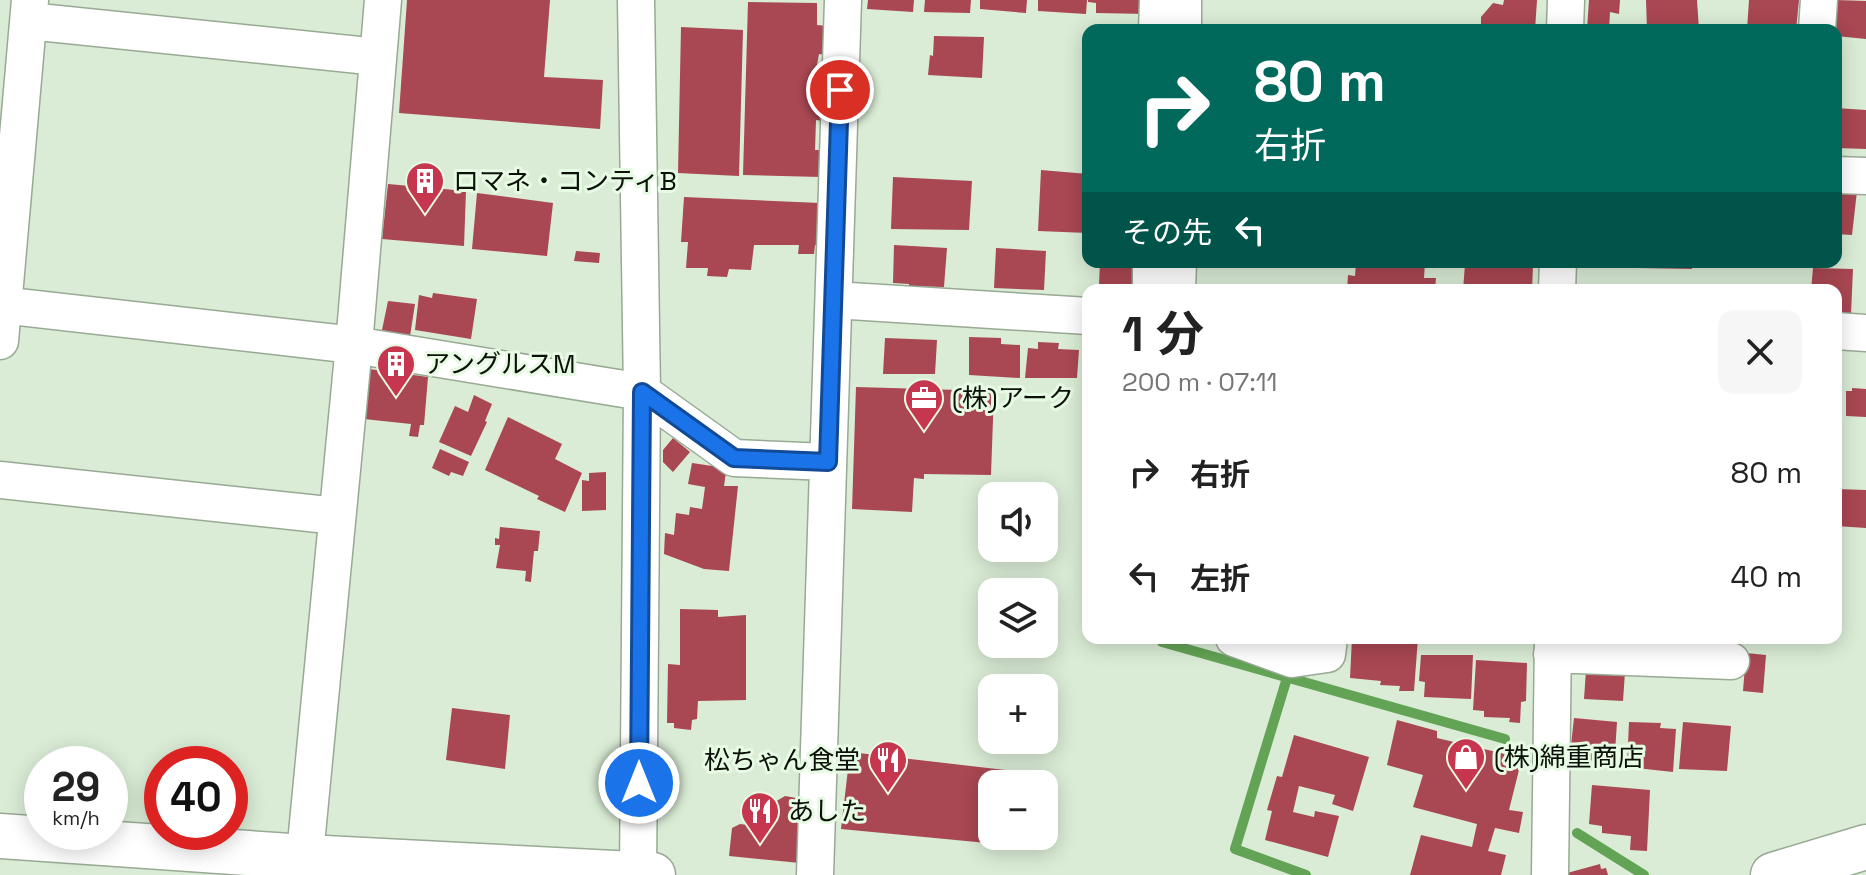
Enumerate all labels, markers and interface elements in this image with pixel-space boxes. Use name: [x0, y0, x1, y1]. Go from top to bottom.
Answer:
text: 80 m: [1254, 46, 1386, 117]
pin: [806, 56, 874, 124]
icon: right: [1122, 56, 1226, 160]
icon: arrive: [818, 68, 862, 112]
text: 右折: [1254, 123, 1326, 169]
building icon: ロマネ・コンティB: [404, 160, 446, 215]
place label: ロマネ・コンティB: [453, 164, 677, 198]
icon: left: [1228, 208, 1272, 252]
text: その先: [1122, 213, 1212, 252]
text: 1 分: [1122, 304, 1204, 365]
button: close: [1718, 310, 1802, 394]
building icon: アングルスM: [375, 343, 417, 398]
place label: アングルスM: [424, 347, 575, 381]
text: 200 m · 07:11: [1122, 365, 1277, 399]
office icon: (株)アーク: [903, 377, 945, 432]
place label: (株)アーク: [952, 381, 1074, 415]
icon: right: [1122, 450, 1166, 494]
text: 80 m: [1731, 453, 1802, 492]
text: 右折: [1190, 455, 1250, 494]
map controls: [978, 482, 1058, 850]
button: sound: [978, 482, 1058, 562]
icon: left: [1122, 554, 1166, 598]
text: 40 m: [1731, 557, 1802, 596]
text: 左折: [1190, 559, 1250, 598]
button: layers: [978, 578, 1058, 658]
button: +: [978, 674, 1058, 754]
shop icon: (株)綿重商店: [1445, 736, 1487, 791]
restaurant icon: 松ちゃん食堂: [867, 739, 909, 794]
place label: (株)綿重商店: [1494, 740, 1644, 774]
position arrow: [597, 741, 681, 825]
place label: 松ちゃん食堂: [704, 743, 860, 777]
speed limit sign: 40: [144, 746, 248, 850]
text: 29: [52, 762, 100, 813]
button: −: [978, 770, 1058, 850]
restaurant icon: あした: [739, 790, 781, 845]
place label: あした: [788, 794, 866, 828]
text: km/h: [52, 805, 100, 831]

